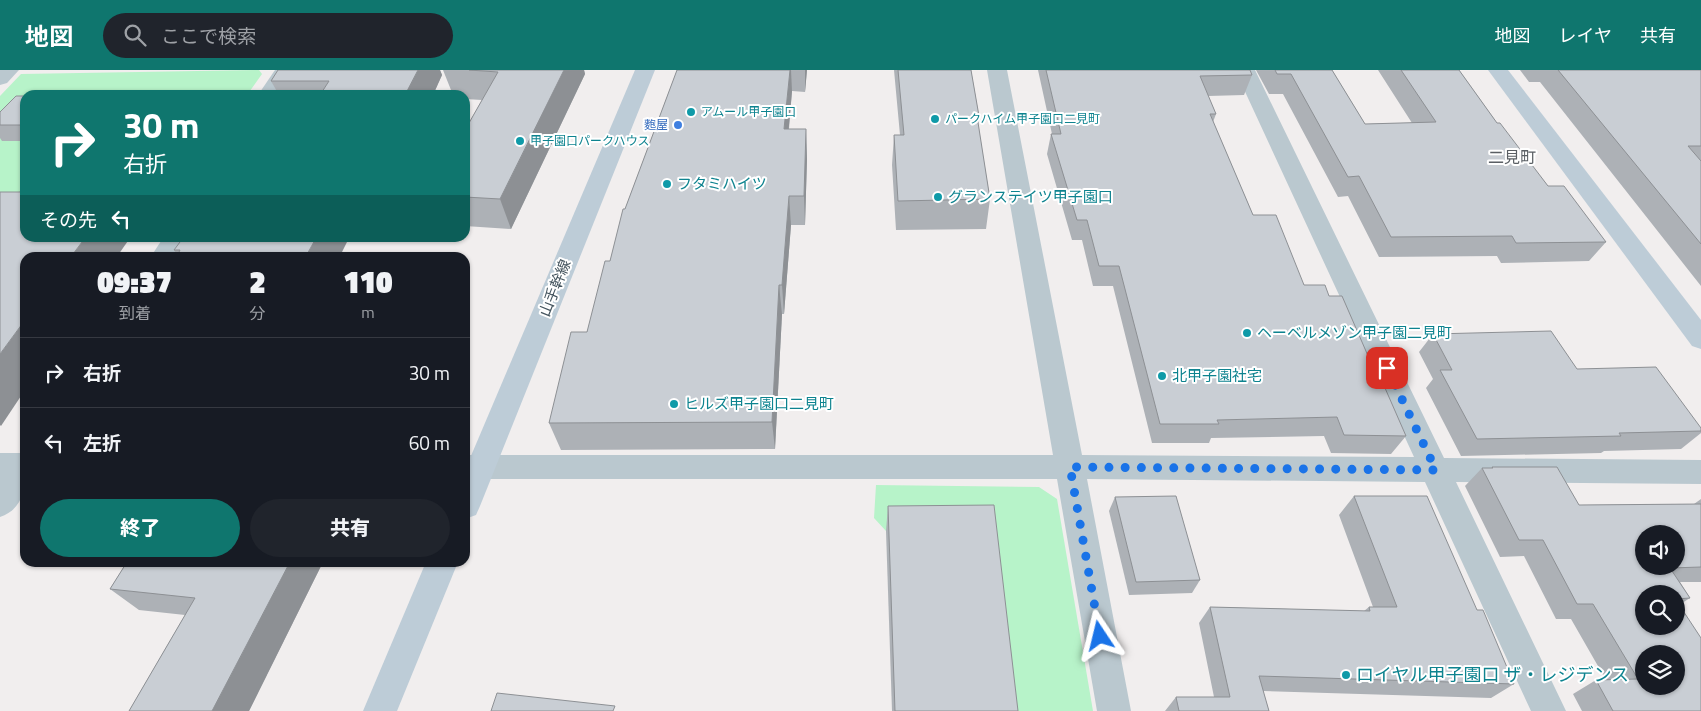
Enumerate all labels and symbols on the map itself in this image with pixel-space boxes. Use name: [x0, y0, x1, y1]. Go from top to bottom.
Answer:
place label: アムール甲子園口: [701, 102, 796, 121]
marker: アムール甲子園口: [685, 106, 697, 118]
place label: パークハイム甲子園口二見町: [945, 109, 1100, 128]
marker: パークハイム甲子園口二見町: [929, 113, 941, 125]
place label: 麭屋: [644, 115, 668, 134]
marker: 麭屋: [672, 119, 684, 131]
place label: 甲子園口パークハウス: [530, 131, 649, 150]
marker: 甲子園口パークハウス: [514, 135, 526, 147]
district label: 二見町: [1488, 145, 1536, 169]
place label: フタミハイツ: [677, 172, 767, 195]
marker: フタミハイツ: [661, 178, 673, 190]
place label: グランステイツ甲子園口: [948, 185, 1113, 208]
marker: グランステイツ甲子園口: [932, 191, 944, 203]
street label: 山手幹線: [533, 256, 576, 320]
place label: ヘーベルメゾン甲子園二見町: [1257, 321, 1452, 344]
marker: ヘーベルメゾン甲子園二見町: [1241, 327, 1253, 339]
pin: [1366, 347, 1408, 389]
place label: 北甲子園社宅: [1172, 364, 1262, 387]
marker: 北甲子園社宅: [1156, 370, 1168, 382]
place label: ヒルズ甲子園口二見町: [684, 392, 834, 415]
marker: ヒルズ甲子園口二見町: [668, 398, 680, 410]
position arrow: [1073, 609, 1125, 661]
place label: ロイヤル甲子園口 ザ・レジデンス: [1356, 661, 1629, 688]
marker: ロイヤル甲子園口 ザ・レジデンス: [1340, 669, 1352, 681]

